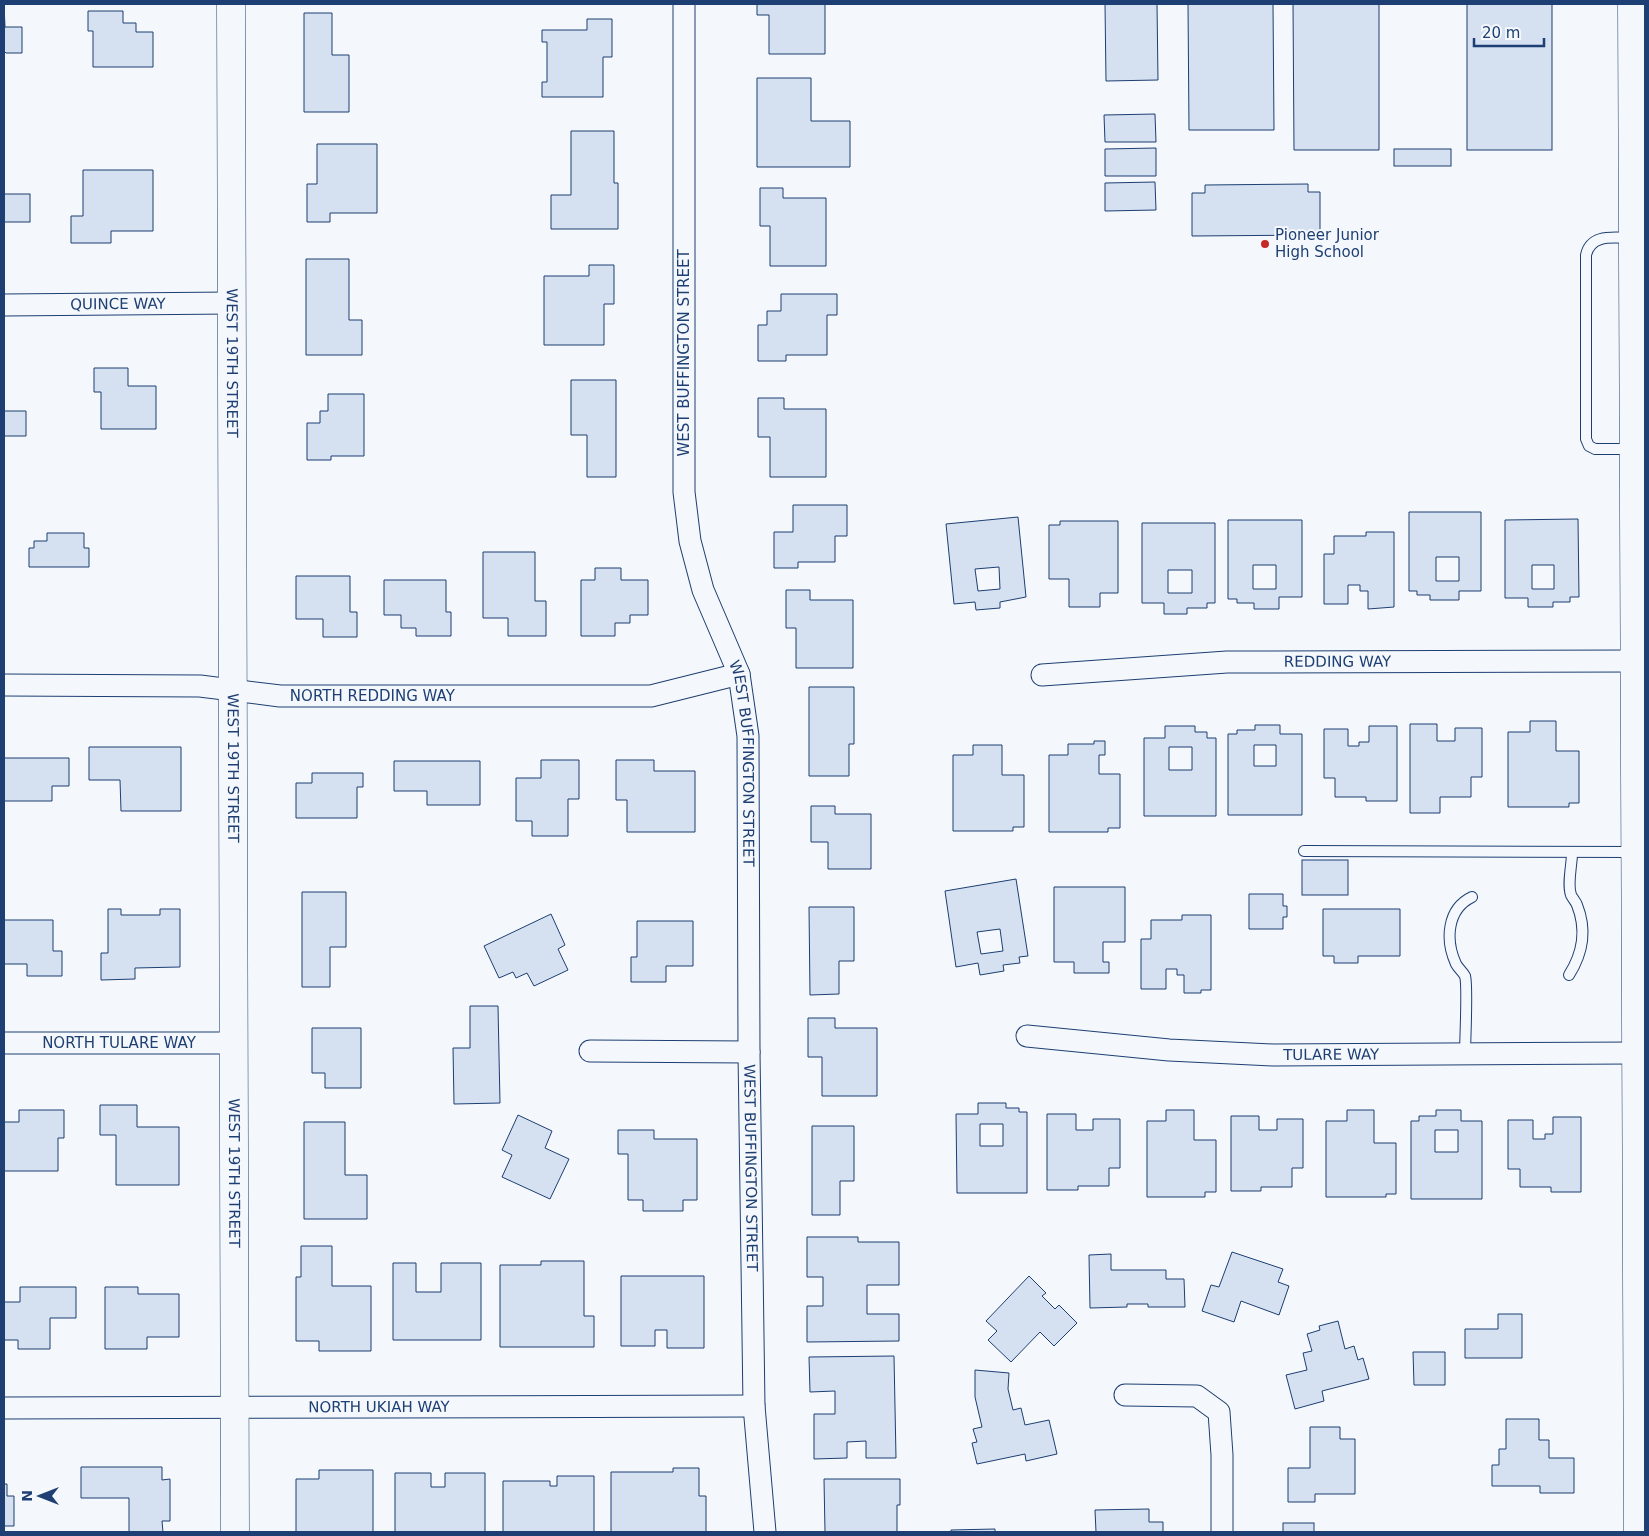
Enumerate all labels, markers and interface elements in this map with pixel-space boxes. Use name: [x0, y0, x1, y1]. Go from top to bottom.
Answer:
scale bar: [1474, 15, 1544, 47]
text: 20 m: [1482, 24, 1520, 42]
place label: Pioneer Junior High School: [1275, 226, 1380, 261]
marker: Pioneer Junior High School: [1259, 238, 1271, 250]
street label: WEST BUFFINGTON STREET: [675, 249, 693, 457]
street label: WEST 19TH STREET: [223, 288, 241, 439]
street label: QUINCE WAY: [70, 295, 167, 313]
street label: REDDING WAY: [1284, 653, 1392, 671]
street label: WEST BUFFINGTON STREET: [725, 657, 757, 867]
street label: NORTH REDDING WAY: [290, 687, 456, 705]
street label: WEST 19TH STREET: [224, 693, 242, 844]
street label: NORTH TULARE WAY: [42, 1034, 197, 1052]
street label: TULARE WAY: [1282, 1045, 1380, 1064]
street label: WEST BUFFINGTON STREET: [740, 1064, 761, 1273]
street label: WEST 19TH STREET: [225, 1098, 243, 1249]
street label: NORTH UKIAH WAY: [308, 1398, 451, 1416]
north arrow: [15, 1471, 65, 1521]
text: N: [19, 1490, 35, 1502]

